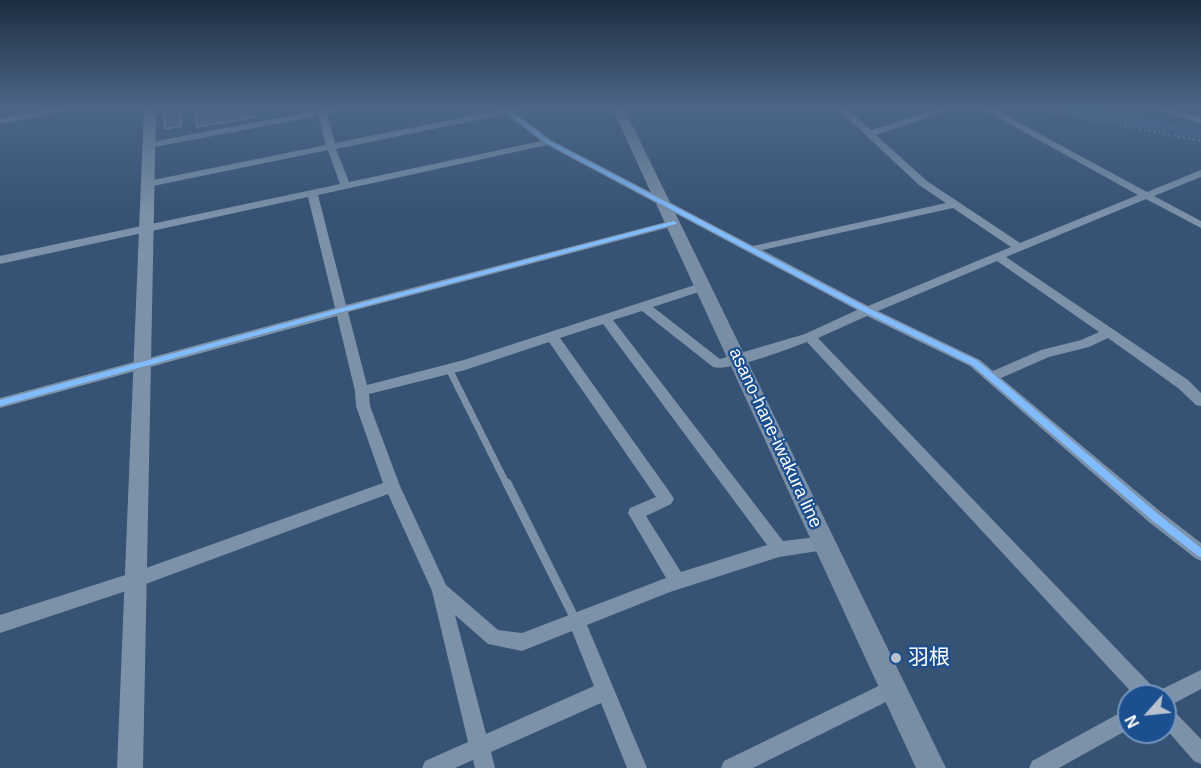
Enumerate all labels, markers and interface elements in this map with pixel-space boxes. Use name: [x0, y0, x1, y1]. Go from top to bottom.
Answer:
street label: asano-hane-iwakura line: [724, 345, 826, 531]
place label: 羽根: [908, 645, 950, 671]
marker: 羽根: [889, 651, 903, 665]
north arrow: [1117, 684, 1177, 744]
text: N: [1122, 712, 1142, 731]

